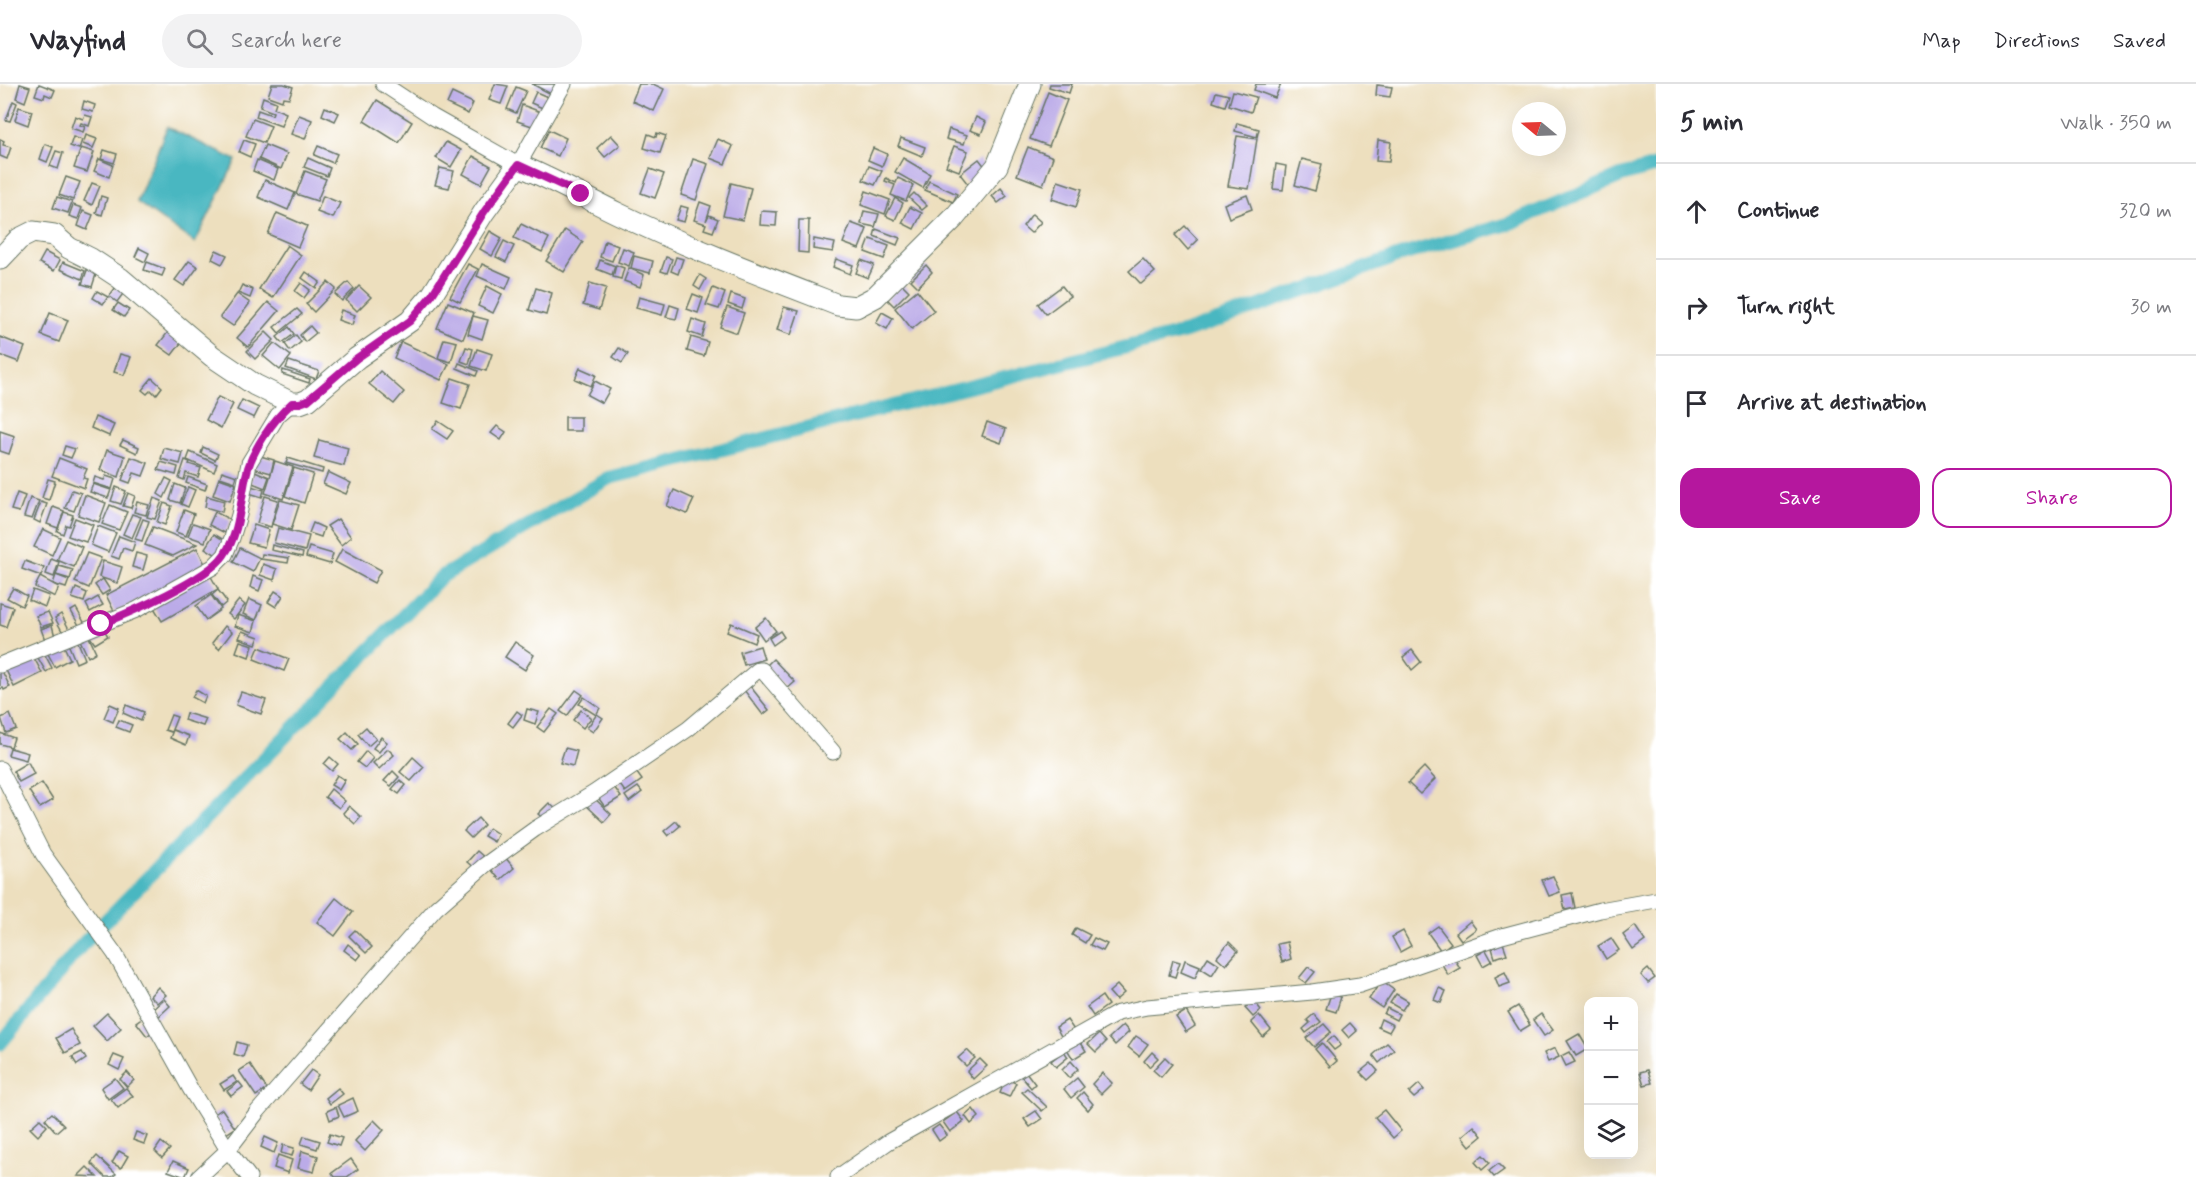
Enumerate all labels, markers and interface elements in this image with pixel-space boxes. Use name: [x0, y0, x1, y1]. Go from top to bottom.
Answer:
search box: [162, 14, 582, 68]
text: Wayfind: [30, 23, 126, 60]
icon: search: [183, 25, 216, 58]
text: Search here: [231, 27, 342, 55]
text: Map: [1922, 27, 1961, 55]
text: Directions: [1994, 27, 2080, 55]
text: Saved: [2113, 27, 2166, 55]
north arrow: [1512, 102, 1566, 156]
text: 5 min: [1680, 106, 1744, 140]
text: Walk · 350 m: [2060, 110, 2172, 137]
route end: [567, 180, 593, 206]
icon: ahead: [1680, 195, 1713, 228]
text: Continue: [1737, 197, 1819, 225]
text: 320 m: [2119, 198, 2172, 225]
icon: right: [1680, 291, 1713, 324]
text: Turn right: [1737, 293, 1835, 321]
text: 30 m: [2130, 294, 2172, 321]
icon: arrive: [1680, 387, 1713, 420]
text: Arrive at destination: [1737, 389, 1927, 417]
button: Save: [1680, 468, 1920, 528]
button: Share: [1932, 468, 2172, 528]
route start: [87, 610, 113, 636]
map controls: [1584, 997, 1638, 1159]
button: +: [1584, 997, 1638, 1051]
button: −: [1584, 1051, 1638, 1105]
button: layers: [1584, 1105, 1638, 1159]

